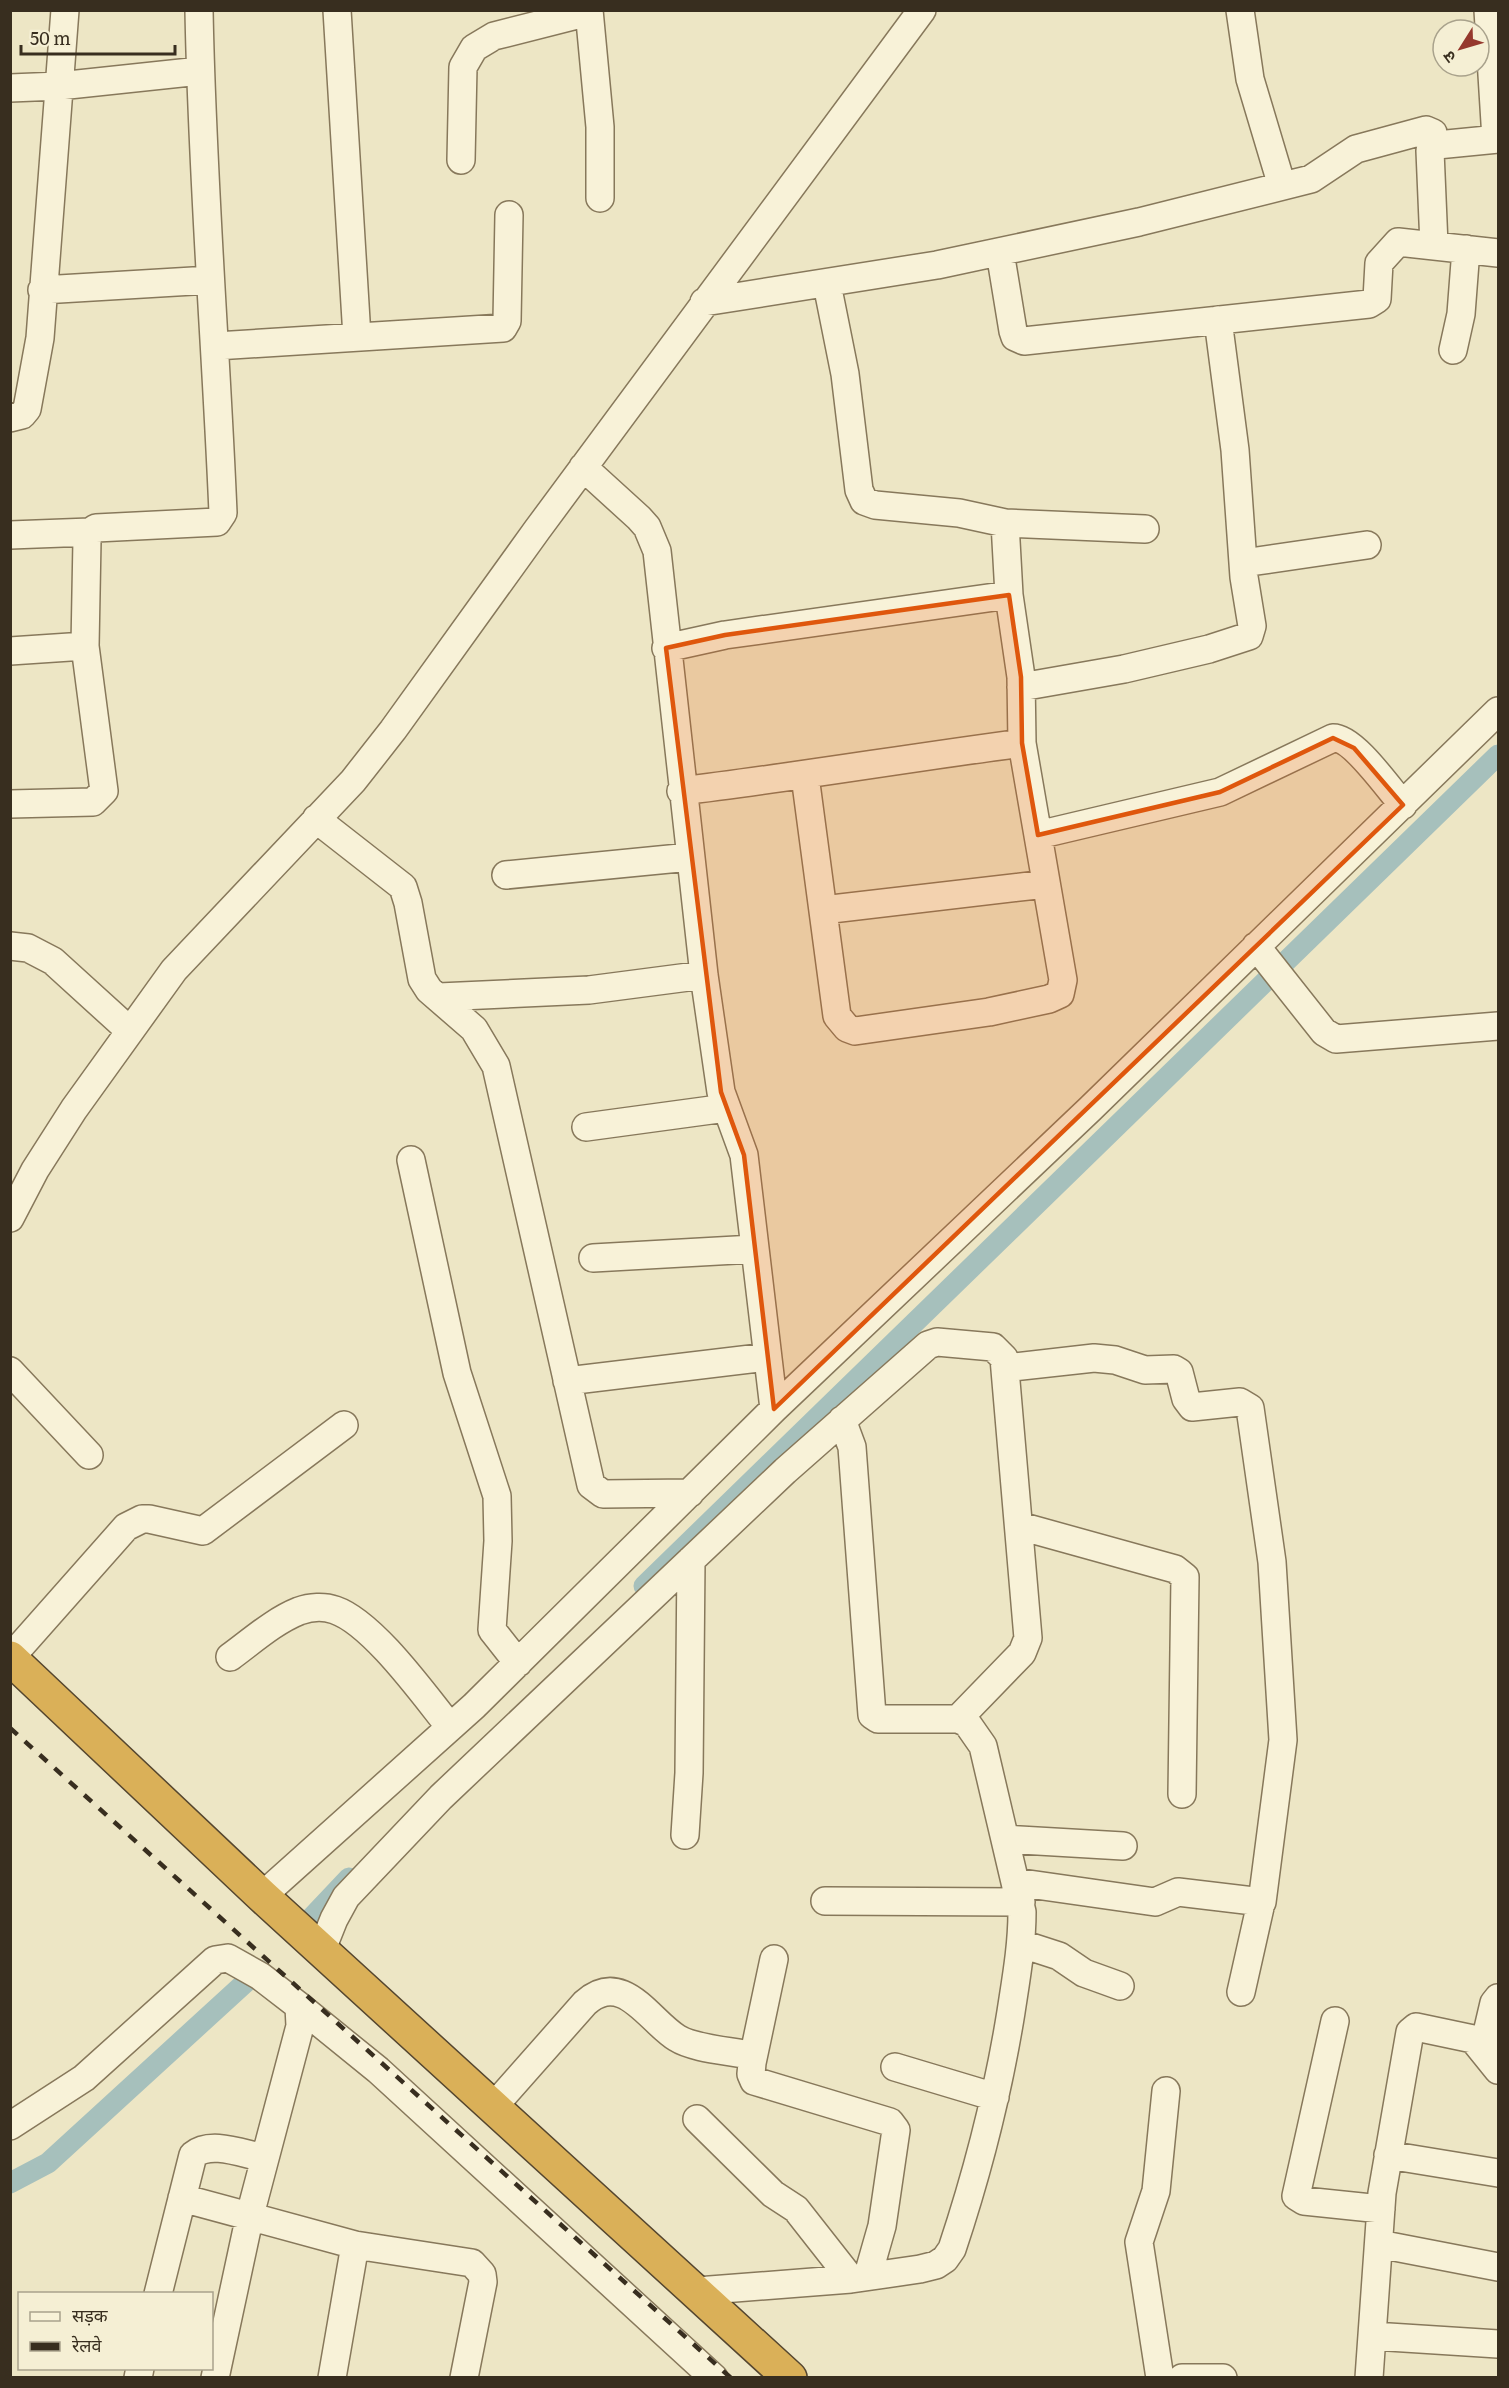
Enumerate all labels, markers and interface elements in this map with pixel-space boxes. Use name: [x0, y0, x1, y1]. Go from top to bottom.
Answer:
scale bar: [21, 18, 176, 56]
north arrow: [1431, 18, 1491, 78]
text: 50 m: [30, 24, 71, 51]
text: उ: [1435, 46, 1461, 69]
legend: [18, 2292, 213, 2370]
text: सड़क: [72, 2301, 109, 2328]
text: रेलवे: [71, 2331, 103, 2358]

